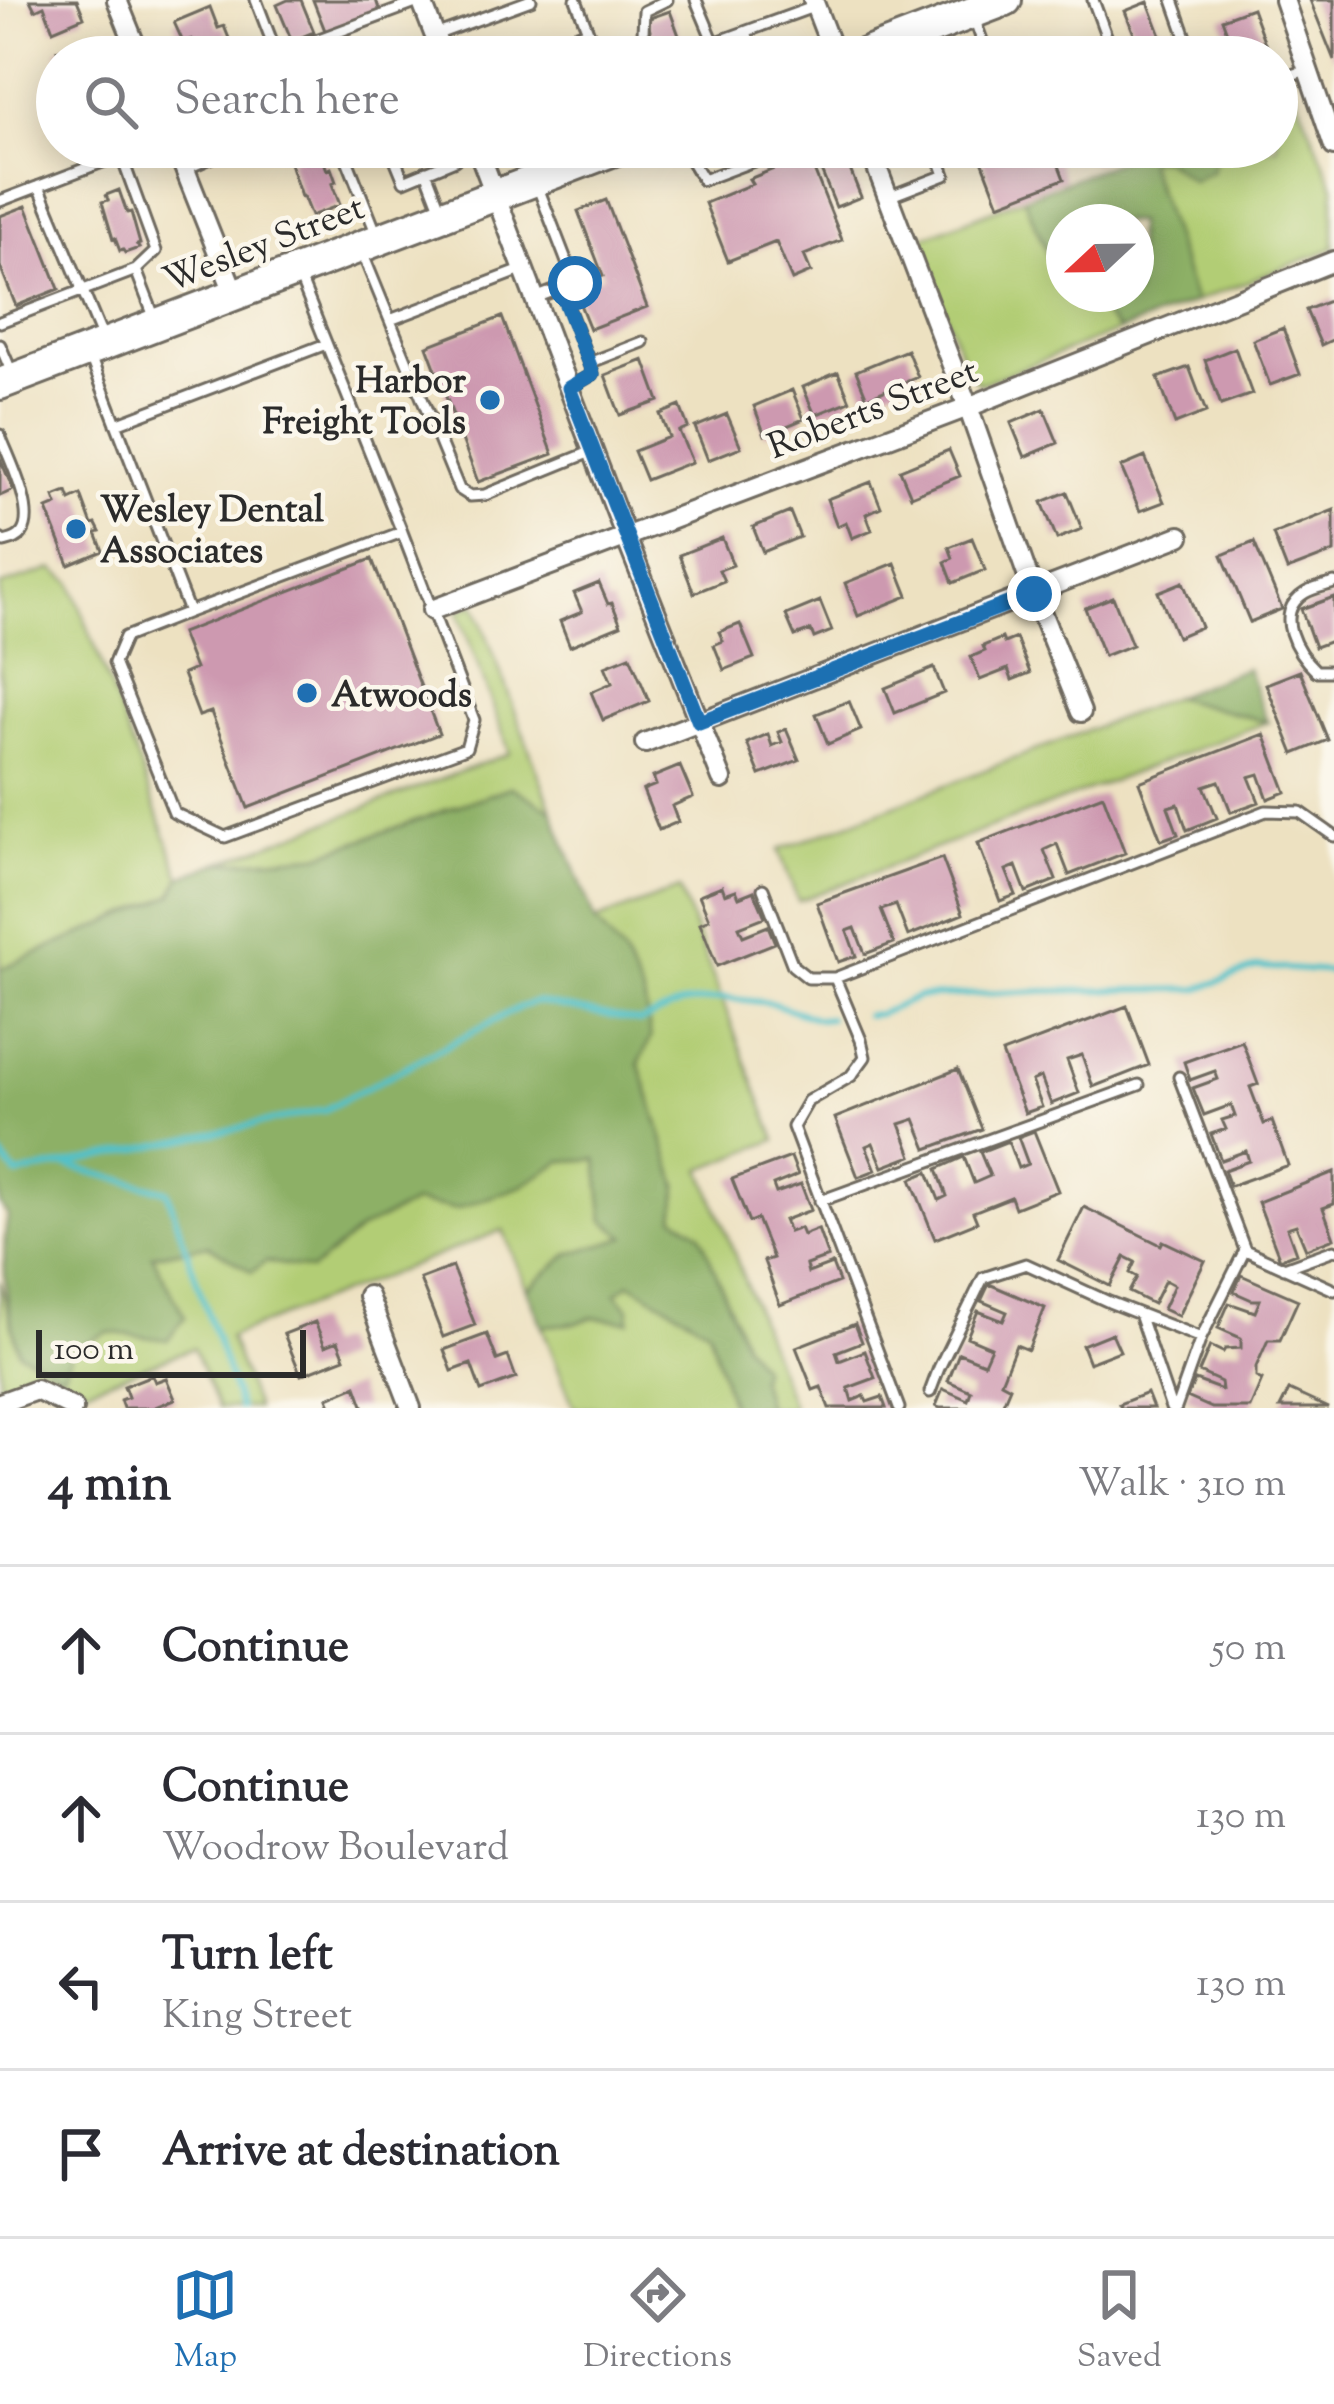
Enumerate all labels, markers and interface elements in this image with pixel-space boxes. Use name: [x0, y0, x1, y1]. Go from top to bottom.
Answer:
search box: [36, 36, 1298, 168]
icon: search: [78, 69, 144, 135]
text: Search here: [174, 70, 400, 135]
street label: Wesley Street: [156, 183, 373, 308]
north arrow: [1046, 204, 1154, 312]
route start: [548, 256, 602, 310]
street label: Roberts Street: [761, 347, 986, 475]
place label: Harbor Freight Tools: [262, 357, 466, 450]
marker: Harbor Freight Tools: [477, 387, 503, 413]
place label: Wesley Dental Associates: [100, 486, 324, 579]
marker: Wesley Dental Associates: [63, 516, 89, 542]
route end: [1007, 567, 1061, 621]
place label: Atwoods: [331, 671, 472, 723]
marker: Atwoods: [294, 680, 320, 706]
scale bar: [36, 1324, 306, 1377]
text: 100 m: [54, 1327, 134, 1375]
text: 4 min: [48, 1450, 171, 1523]
text: Walk · 310 m: [1078, 1458, 1286, 1514]
icon: ahead: [48, 1617, 114, 1683]
text: Continue: [162, 1617, 349, 1682]
text: 50 m: [1211, 1622, 1286, 1678]
text: Continue: [162, 1757, 349, 1822]
icon: ahead: [48, 1785, 114, 1851]
text: 130 m: [1196, 1790, 1286, 1846]
text: Woodrow Boulevard: [162, 1822, 509, 1878]
text: Turn left: [162, 1925, 333, 1990]
icon: left: [48, 1953, 114, 2019]
text: 130 m: [1196, 1958, 1286, 2014]
text: King Street: [162, 1990, 352, 2046]
icon: arrive: [48, 2121, 114, 2187]
text: Arrive at destination: [162, 2121, 560, 2186]
tab: Map: [172, 2262, 238, 2382]
tab: Directions: [583, 2262, 732, 2382]
tab: Saved: [1077, 2262, 1162, 2382]

